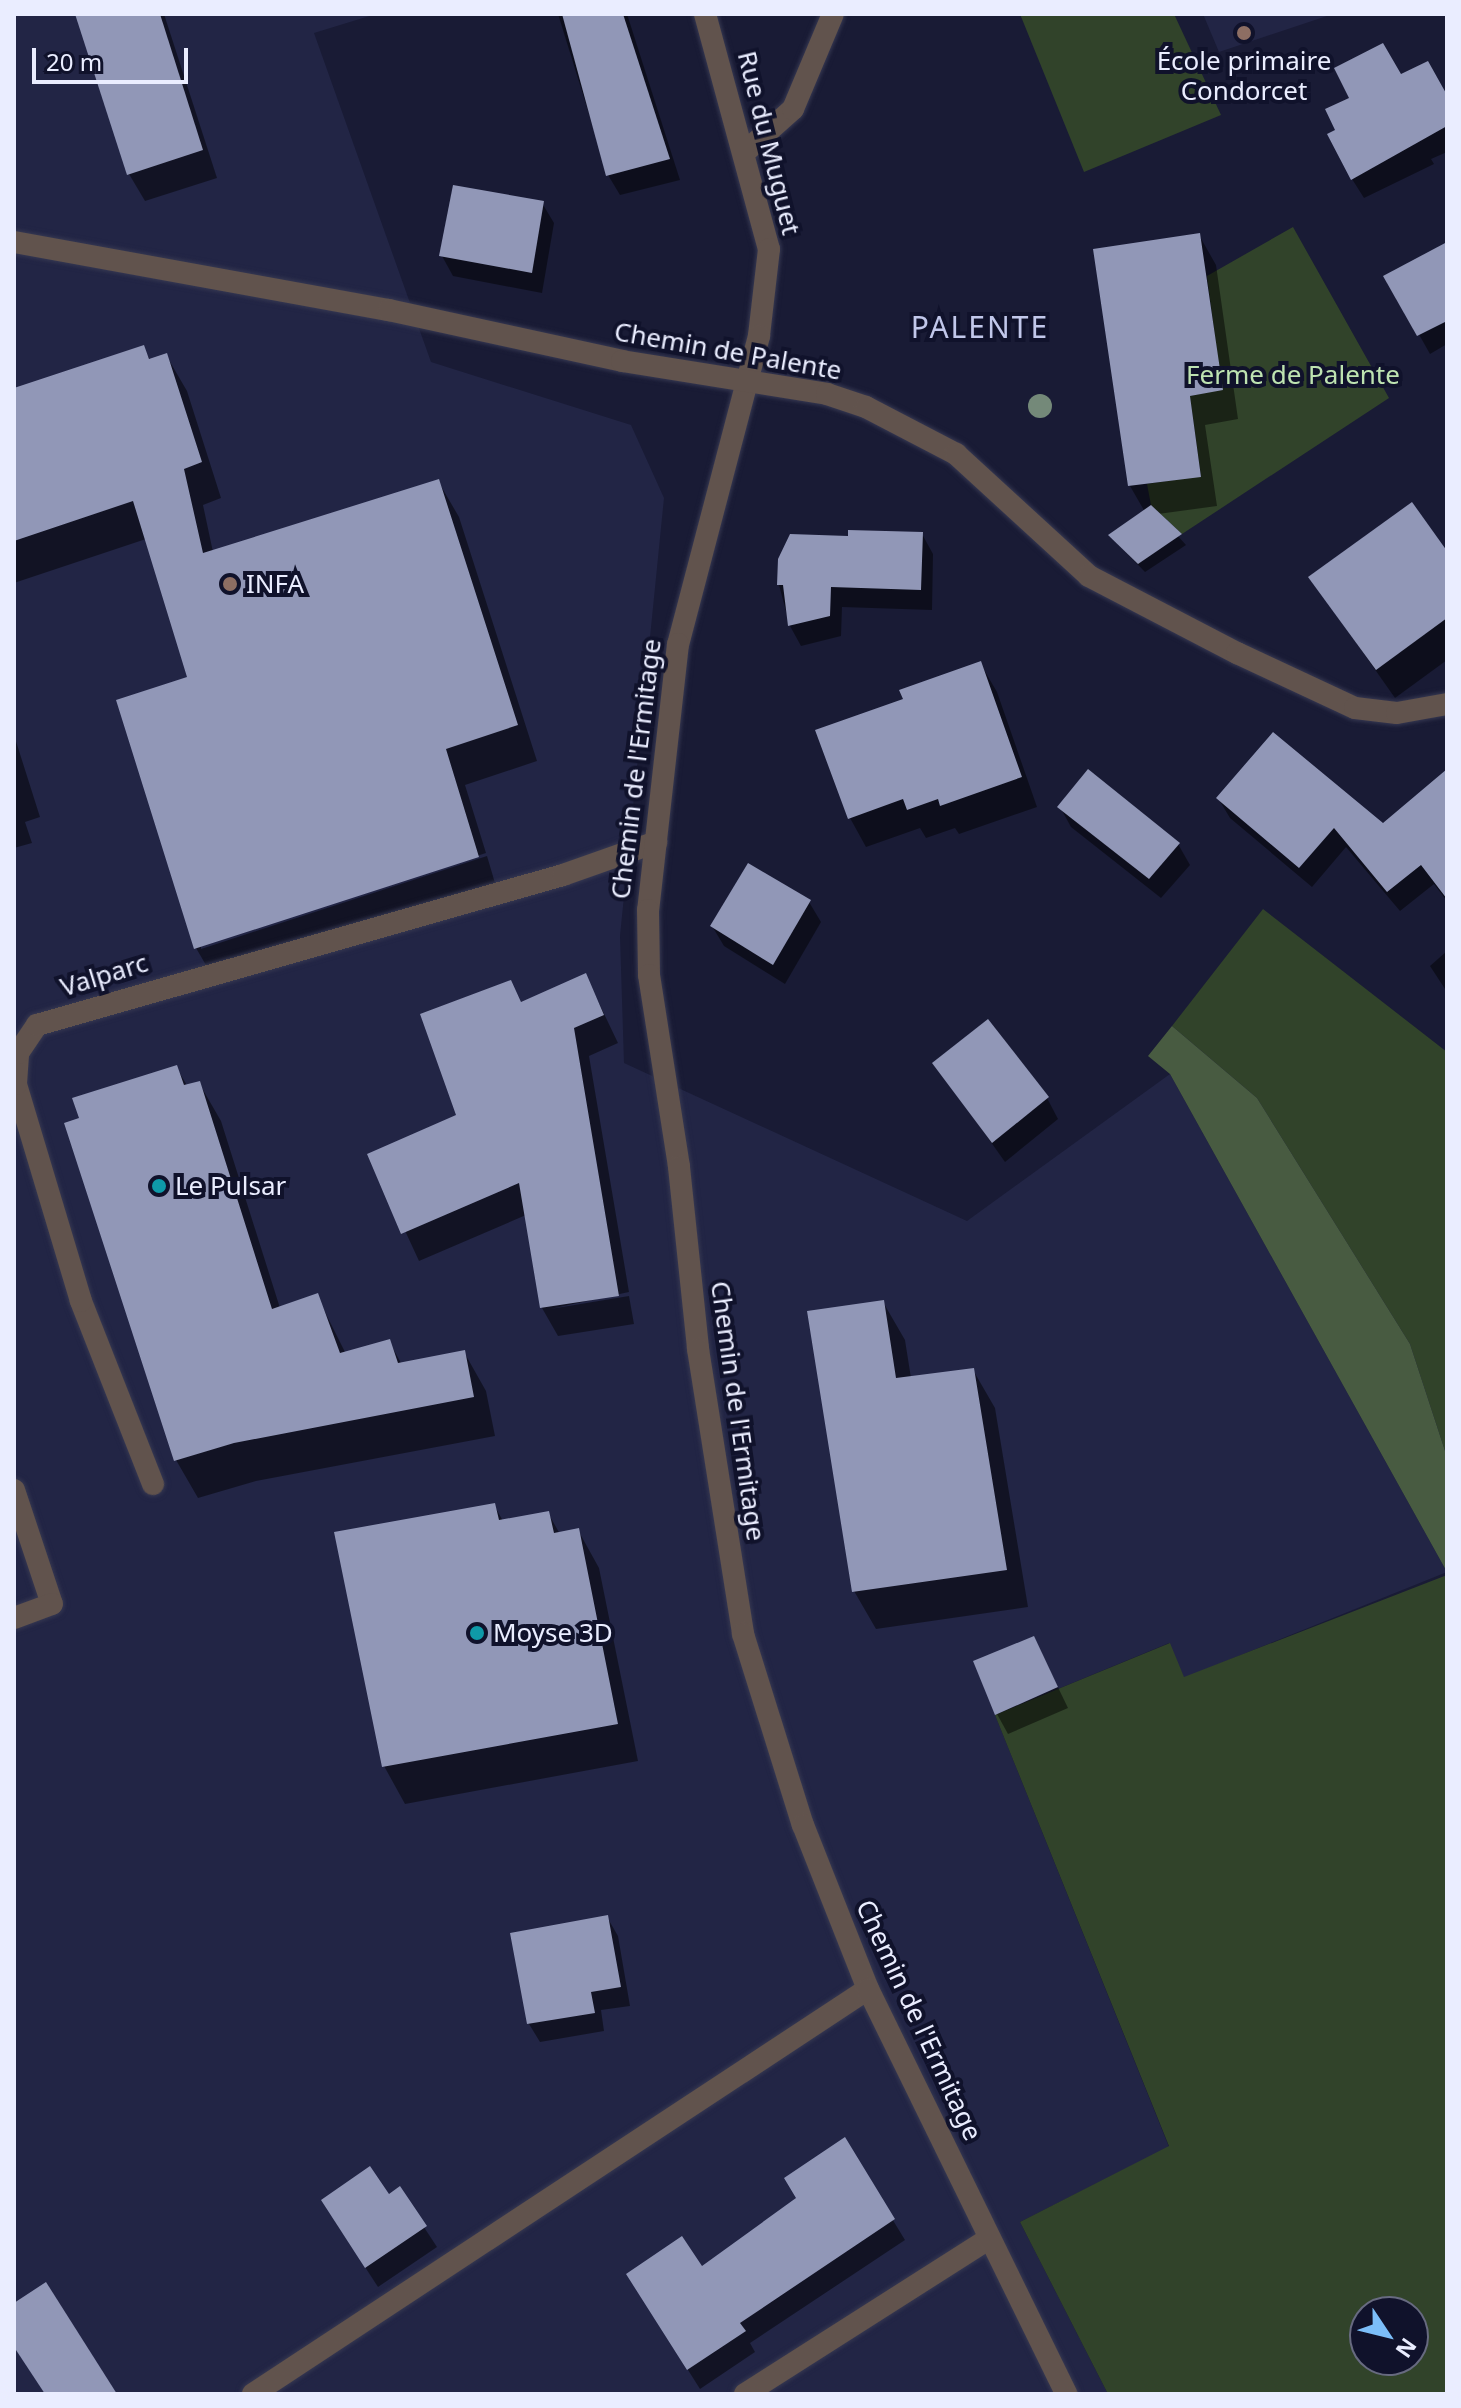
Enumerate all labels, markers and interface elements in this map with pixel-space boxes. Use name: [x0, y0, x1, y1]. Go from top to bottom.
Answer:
marker: École primaire Condorcet: [1235, 24, 1253, 42]
scale bar: [36, 32, 192, 82]
text: 20 m: [46, 45, 102, 78]
place label: École primaire Condorcet: [1157, 45, 1331, 106]
street label: Rue du Muguet: [731, 48, 807, 238]
district label: PALENTE: [911, 309, 1049, 345]
street label: Chemin de Palente: [612, 316, 844, 386]
park label: Ferme de Palente: [1186, 359, 1400, 391]
place label: INFA: [246, 568, 304, 600]
marker: INFA: [221, 575, 239, 593]
street label: Chemin de l'Ermitage: [605, 637, 667, 901]
street label: Valparc: [57, 947, 151, 1003]
place label: Le Pulsar: [175, 1170, 286, 1202]
marker: Le Pulsar: [150, 1177, 168, 1195]
street label: Chemin de l'Ermitage: [704, 1279, 772, 1543]
place label: Moyse 3D: [493, 1617, 613, 1649]
marker: Moyse 3D: [468, 1624, 486, 1642]
street label: Chemin de l'Ermitage: [850, 1895, 988, 2145]
north arrow: [1349, 2296, 1429, 2376]
text: N: [1390, 2333, 1424, 2365]

